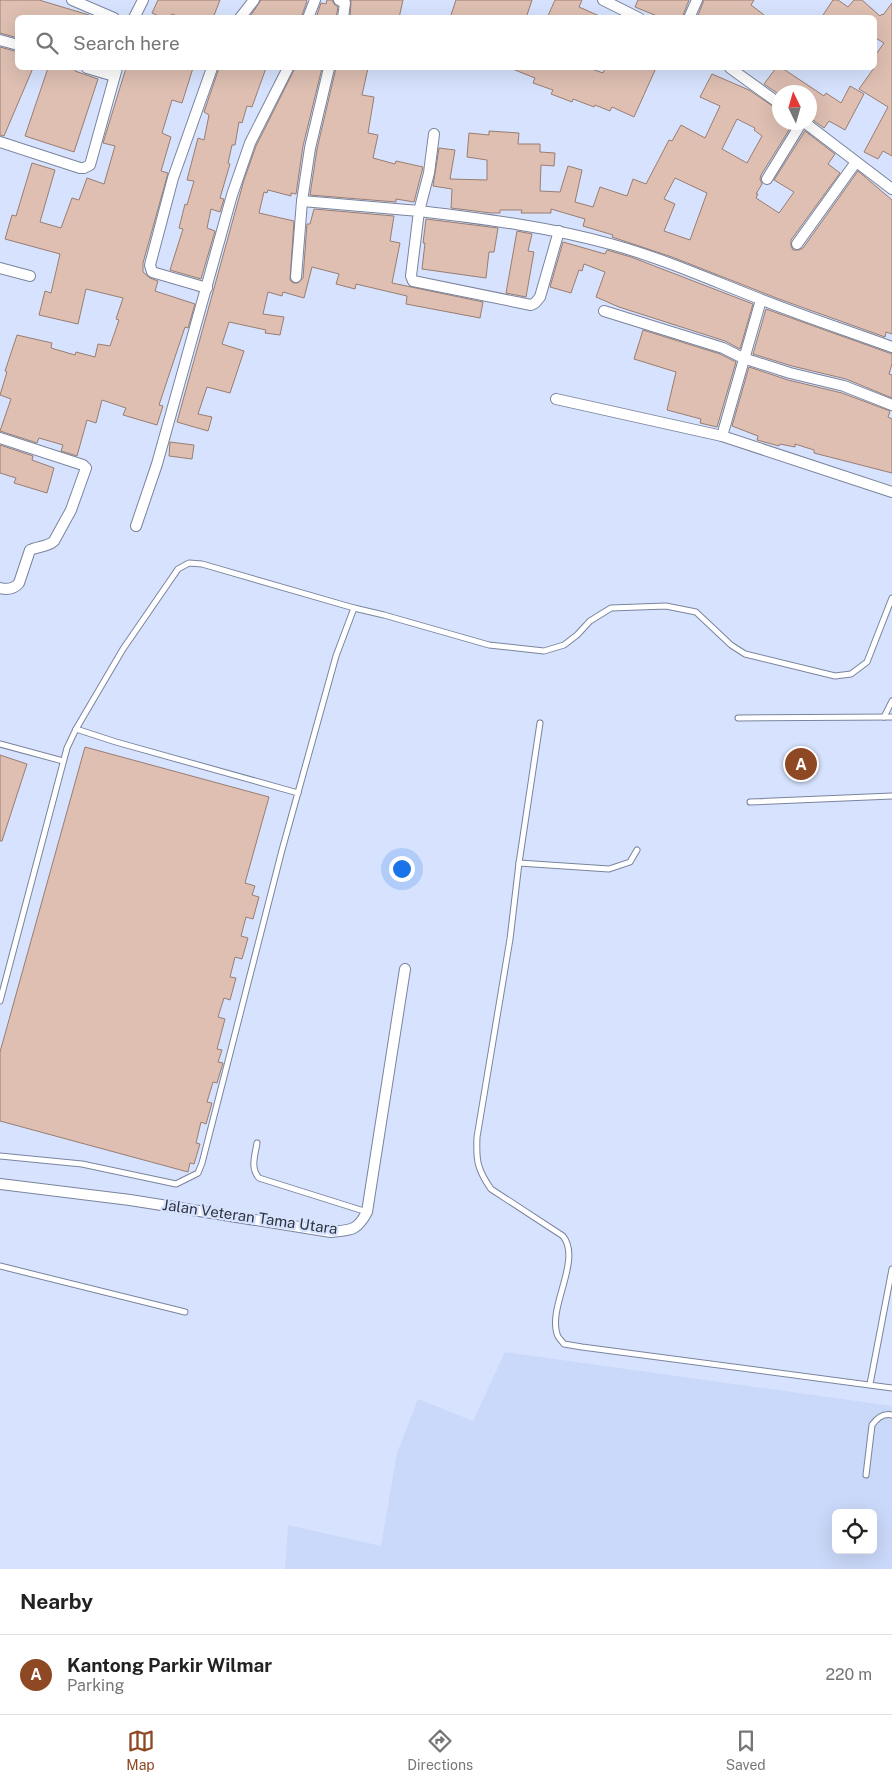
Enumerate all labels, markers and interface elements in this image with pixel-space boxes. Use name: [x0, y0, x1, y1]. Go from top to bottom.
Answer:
search box: [15, 15, 877, 70]
icon: search: [33, 29, 61, 57]
text: Search here: [73, 32, 180, 54]
north arrow: [772, 85, 817, 130]
pin: A: [785, 745, 817, 783]
your location: [389, 856, 415, 882]
street label: Jalan Veteran Tama Utara: [161, 1196, 339, 1237]
map controls: [832, 1509, 877, 1554]
button: locate: [832, 1509, 877, 1554]
text: Nearby: [20, 1589, 93, 1614]
text: Kantong Parkir Wilmar: [67, 1654, 272, 1676]
text: A: [30, 1665, 42, 1684]
text: 220 m: [825, 1665, 872, 1684]
text: Parking: [67, 1676, 124, 1695]
tab: Map: [126, 1727, 155, 1773]
tab: Directions: [407, 1727, 473, 1773]
tab: Saved: [726, 1727, 766, 1773]

